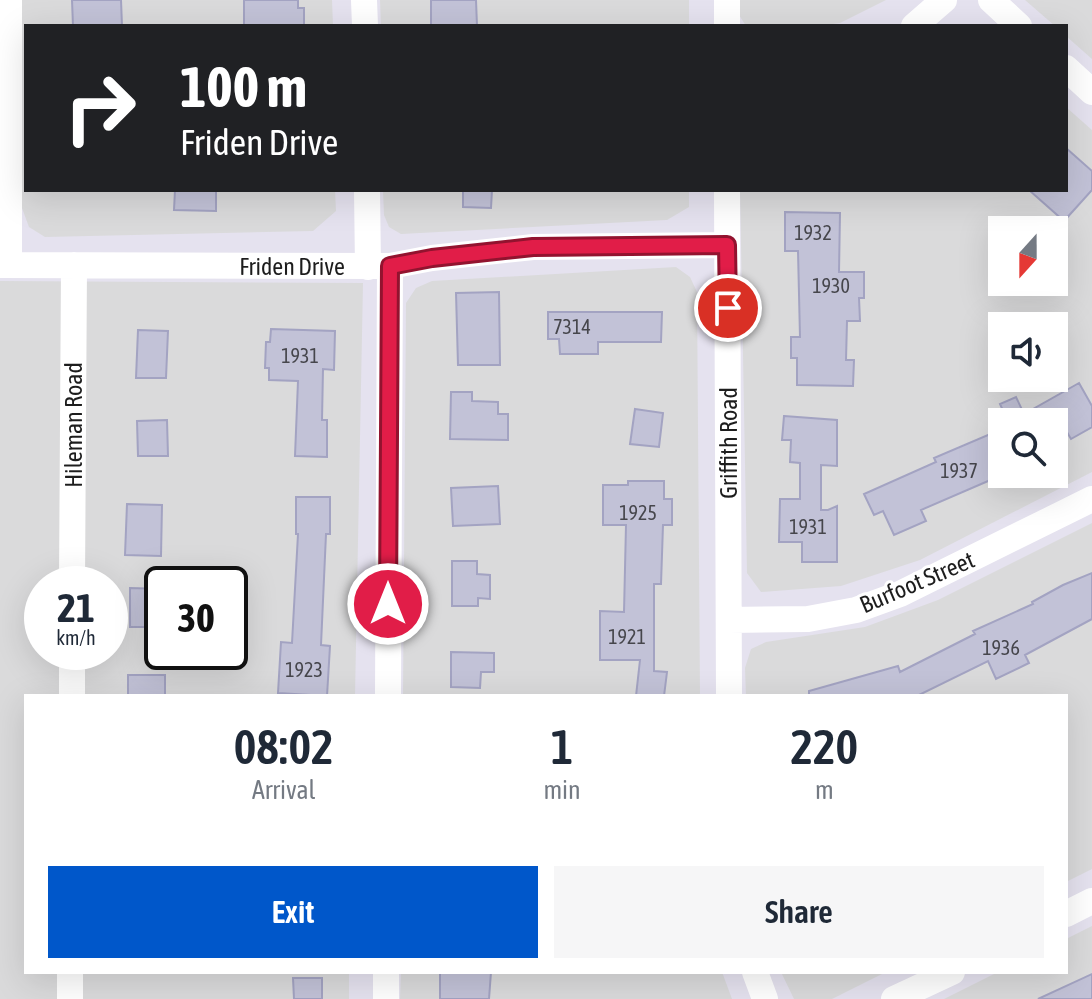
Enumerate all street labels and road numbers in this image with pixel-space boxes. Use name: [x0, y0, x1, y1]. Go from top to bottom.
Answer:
street label: Friden Drive: [239, 253, 345, 280]
street label: Hileman Road: [60, 362, 87, 488]
street label: Griffith Road: [715, 387, 742, 499]
street label: Burfoot Street: [856, 546, 978, 618]

